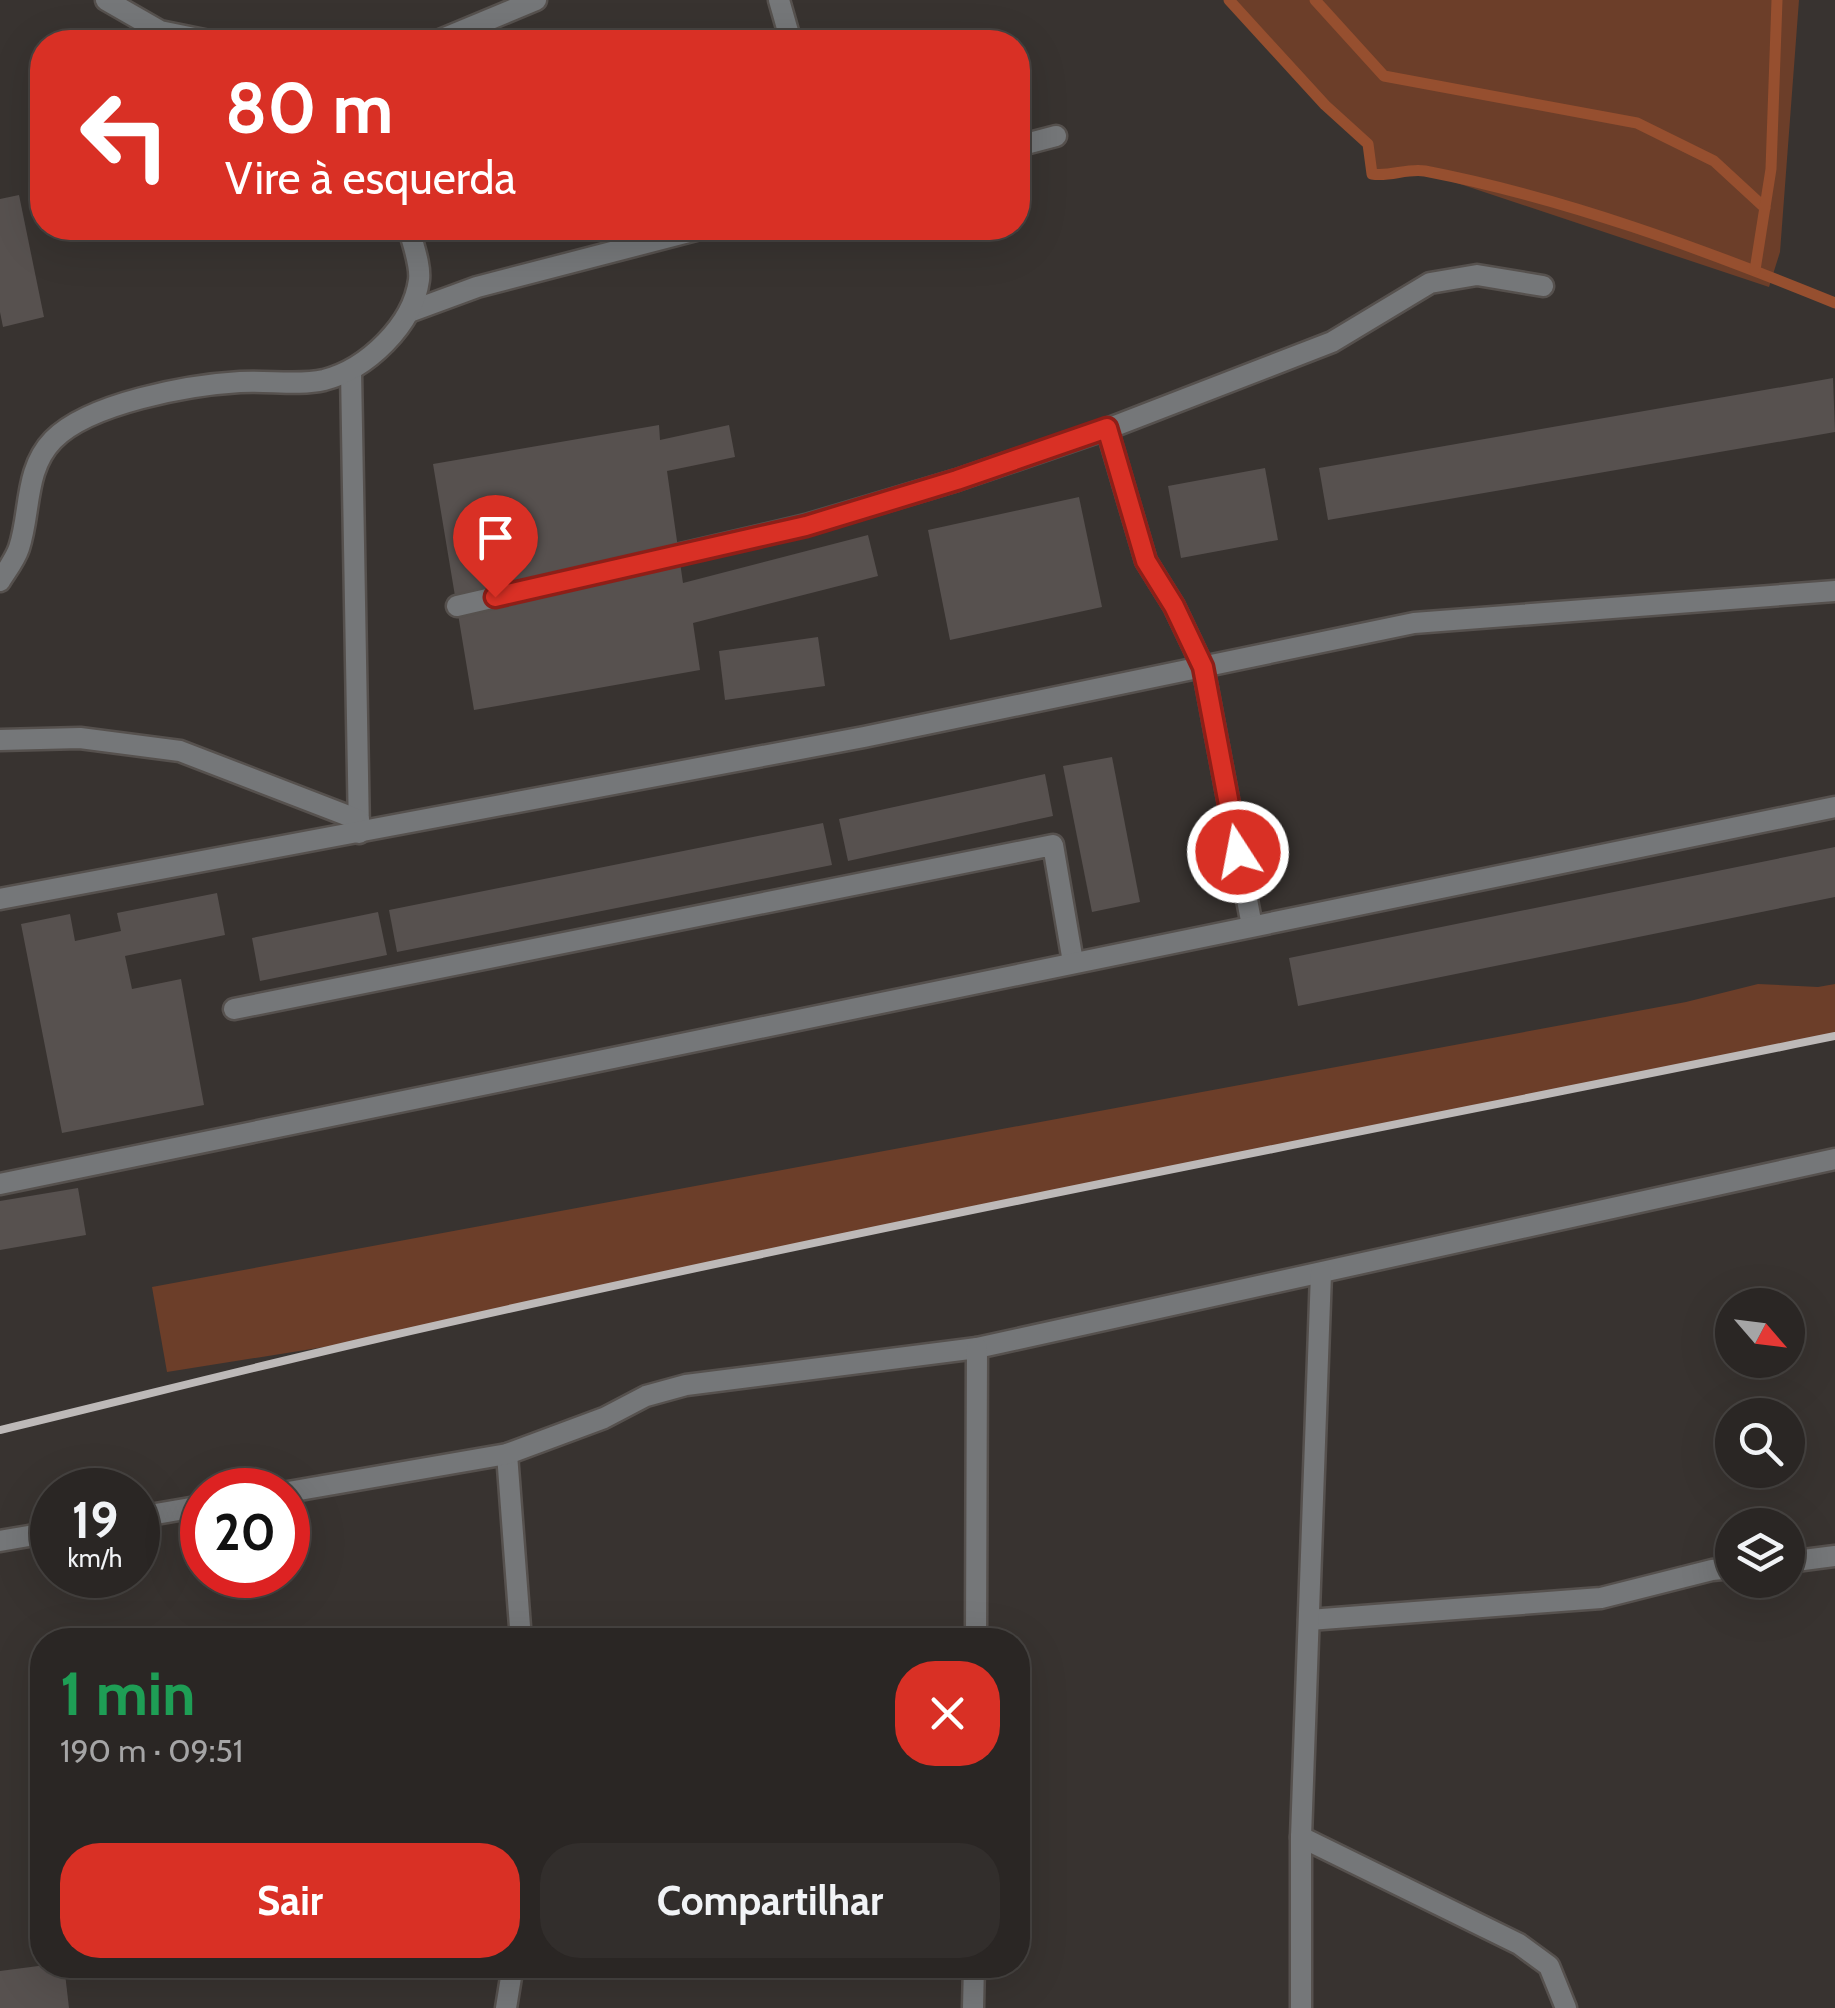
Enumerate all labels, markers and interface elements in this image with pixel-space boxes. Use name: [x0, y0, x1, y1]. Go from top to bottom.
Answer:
text: 80 m: [225, 65, 393, 151]
icon: left: [60, 70, 190, 200]
text: Vire à esquerda: [225, 151, 516, 205]
pin: [453, 495, 538, 598]
icon: arrive: [468, 510, 523, 565]
position arrow: [1186, 800, 1290, 904]
north arrow: [1715, 1288, 1805, 1378]
map controls: [1715, 1288, 1805, 1598]
button: search: [1715, 1398, 1805, 1488]
speed limit sign: 20: [180, 1468, 310, 1598]
text: 19: [72, 1490, 118, 1551]
button: layers: [1715, 1508, 1805, 1598]
text: km/h: [68, 1543, 122, 1573]
text: 1 min: [60, 1657, 195, 1730]
button: close: [895, 1661, 1000, 1766]
text: 190 m · 09:51: [60, 1731, 243, 1770]
button: Sair: [60, 1843, 520, 1958]
button: Compartilhar: [540, 1843, 1000, 1958]

